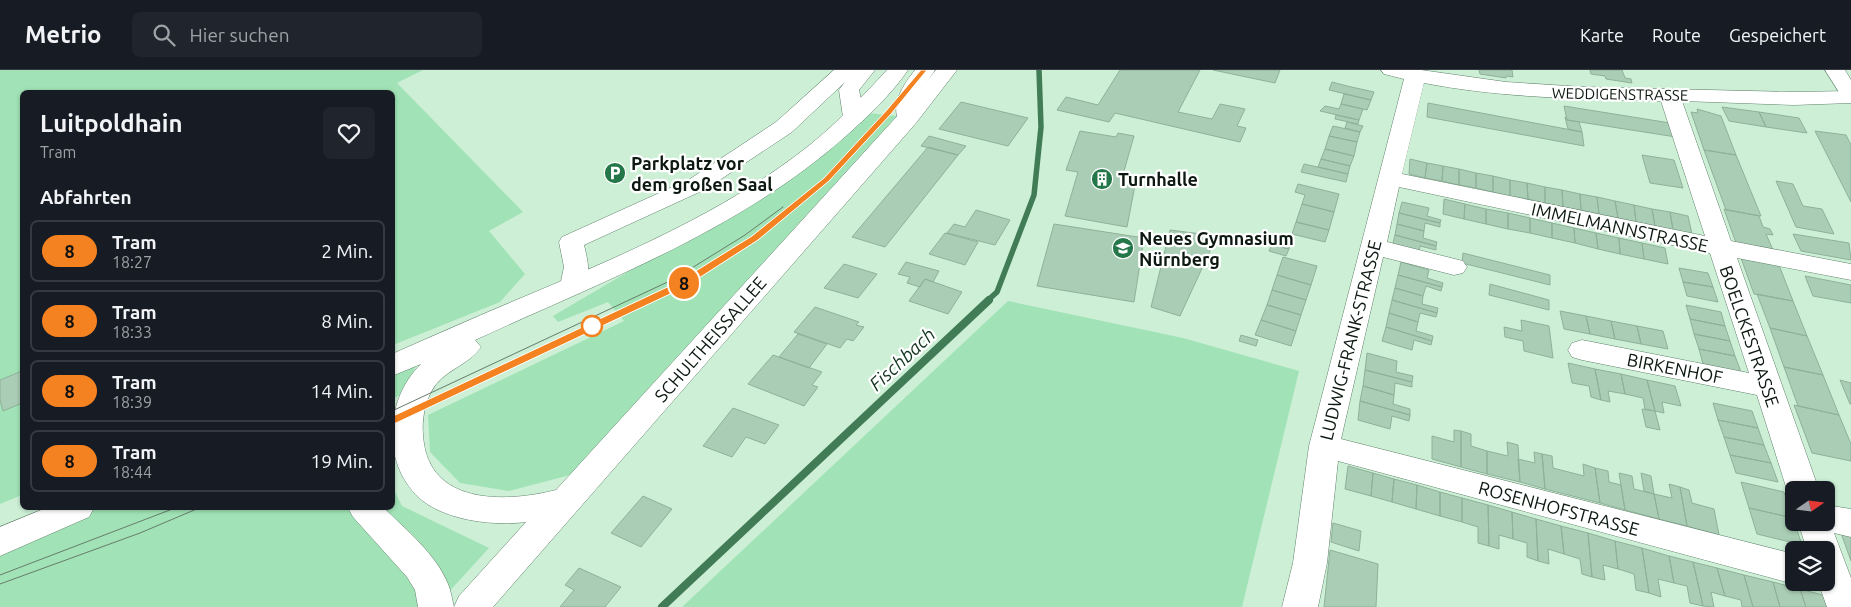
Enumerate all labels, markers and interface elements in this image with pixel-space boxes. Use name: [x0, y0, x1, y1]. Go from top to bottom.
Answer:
search box: [132, 12, 482, 57]
text: Metrio: [25, 21, 102, 48]
icon: search: [150, 21, 178, 49]
text: Hier suchen: [190, 24, 290, 46]
text: Karte: [1580, 25, 1624, 45]
text: Route: [1652, 25, 1701, 45]
text: Gespeichert: [1729, 25, 1826, 45]
street label: WEDDIGENSTRASSE: [1552, 84, 1688, 104]
button: heart: [323, 107, 375, 159]
text: Luitpoldhain: [40, 110, 183, 137]
text: Tram: [40, 143, 76, 161]
place label: Parkplatz vor dem großen Saal: [631, 153, 773, 194]
parking icon: Parkplatz vor dem großen Saal: [603, 161, 627, 185]
building icon: Turnhalle: [1090, 167, 1114, 191]
place label: Turnhalle: [1118, 169, 1198, 189]
text: Abfahrten: [40, 186, 132, 208]
street label: IMMELMANNSTRASSE: [1530, 198, 1710, 256]
place label: Neues Gymnasium Nürnberg: [1139, 228, 1294, 269]
text: Tram: [112, 231, 157, 253]
school or university icon: Neues Gymnasium Nürnberg: [1111, 236, 1135, 260]
street label: LUDWIG-FRANK-STRASSE: [1315, 238, 1385, 442]
text: 2 Min.: [321, 240, 373, 262]
text: 8: [64, 241, 75, 261]
text: 18:27: [112, 253, 152, 271]
street label: BOELCKESTRASSE: [1716, 263, 1784, 409]
line badge: 8: [668, 267, 700, 299]
street label: SCHULTHEISSALLEE: [650, 272, 770, 406]
text: 8: [679, 273, 689, 293]
text: Tram: [112, 301, 157, 323]
text: 8 Min.: [321, 310, 373, 332]
text: 8: [64, 311, 75, 331]
unlabelled marker: [581, 315, 603, 337]
text: 18:33: [112, 323, 152, 341]
water label: Fischbach: [865, 323, 939, 395]
street label: BIRKENHOF: [1625, 349, 1725, 387]
text: Tram: [112, 371, 157, 393]
text: 14 Min.: [311, 380, 373, 402]
text: 8: [64, 381, 75, 401]
text: 18:39: [112, 393, 152, 411]
text: Tram: [112, 441, 157, 463]
text: 19 Min.: [311, 450, 373, 472]
text: 8: [64, 451, 75, 471]
text: 18:44: [112, 463, 152, 481]
street label: ROSENHOFSTRASSE: [1476, 477, 1642, 539]
north arrow: [1785, 481, 1835, 531]
map controls: [1785, 481, 1835, 591]
button: layers: [1785, 541, 1835, 591]

